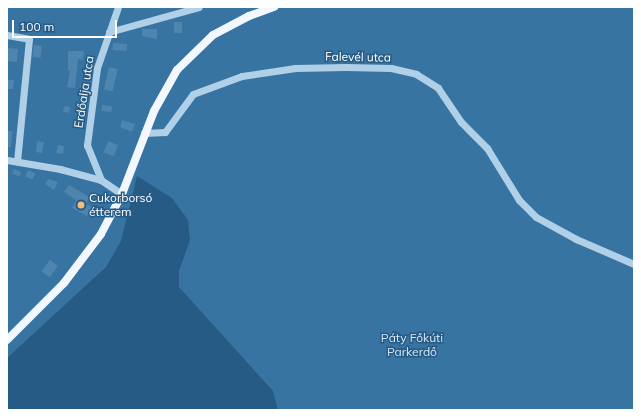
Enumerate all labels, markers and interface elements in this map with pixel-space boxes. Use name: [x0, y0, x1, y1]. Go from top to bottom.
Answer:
scale bar: [14, 12, 119, 38]
text: 100 m: [19, 19, 54, 34]
street label: Falevél utca: [325, 49, 391, 65]
street label: Erdőalja utca: [71, 55, 97, 129]
place label: Cukorborsó étterem: [89, 191, 152, 219]
marker: Cukorborsó étterem: [76, 200, 86, 210]
park label: Páty Főkúti Parkerdő: [381, 331, 443, 359]

